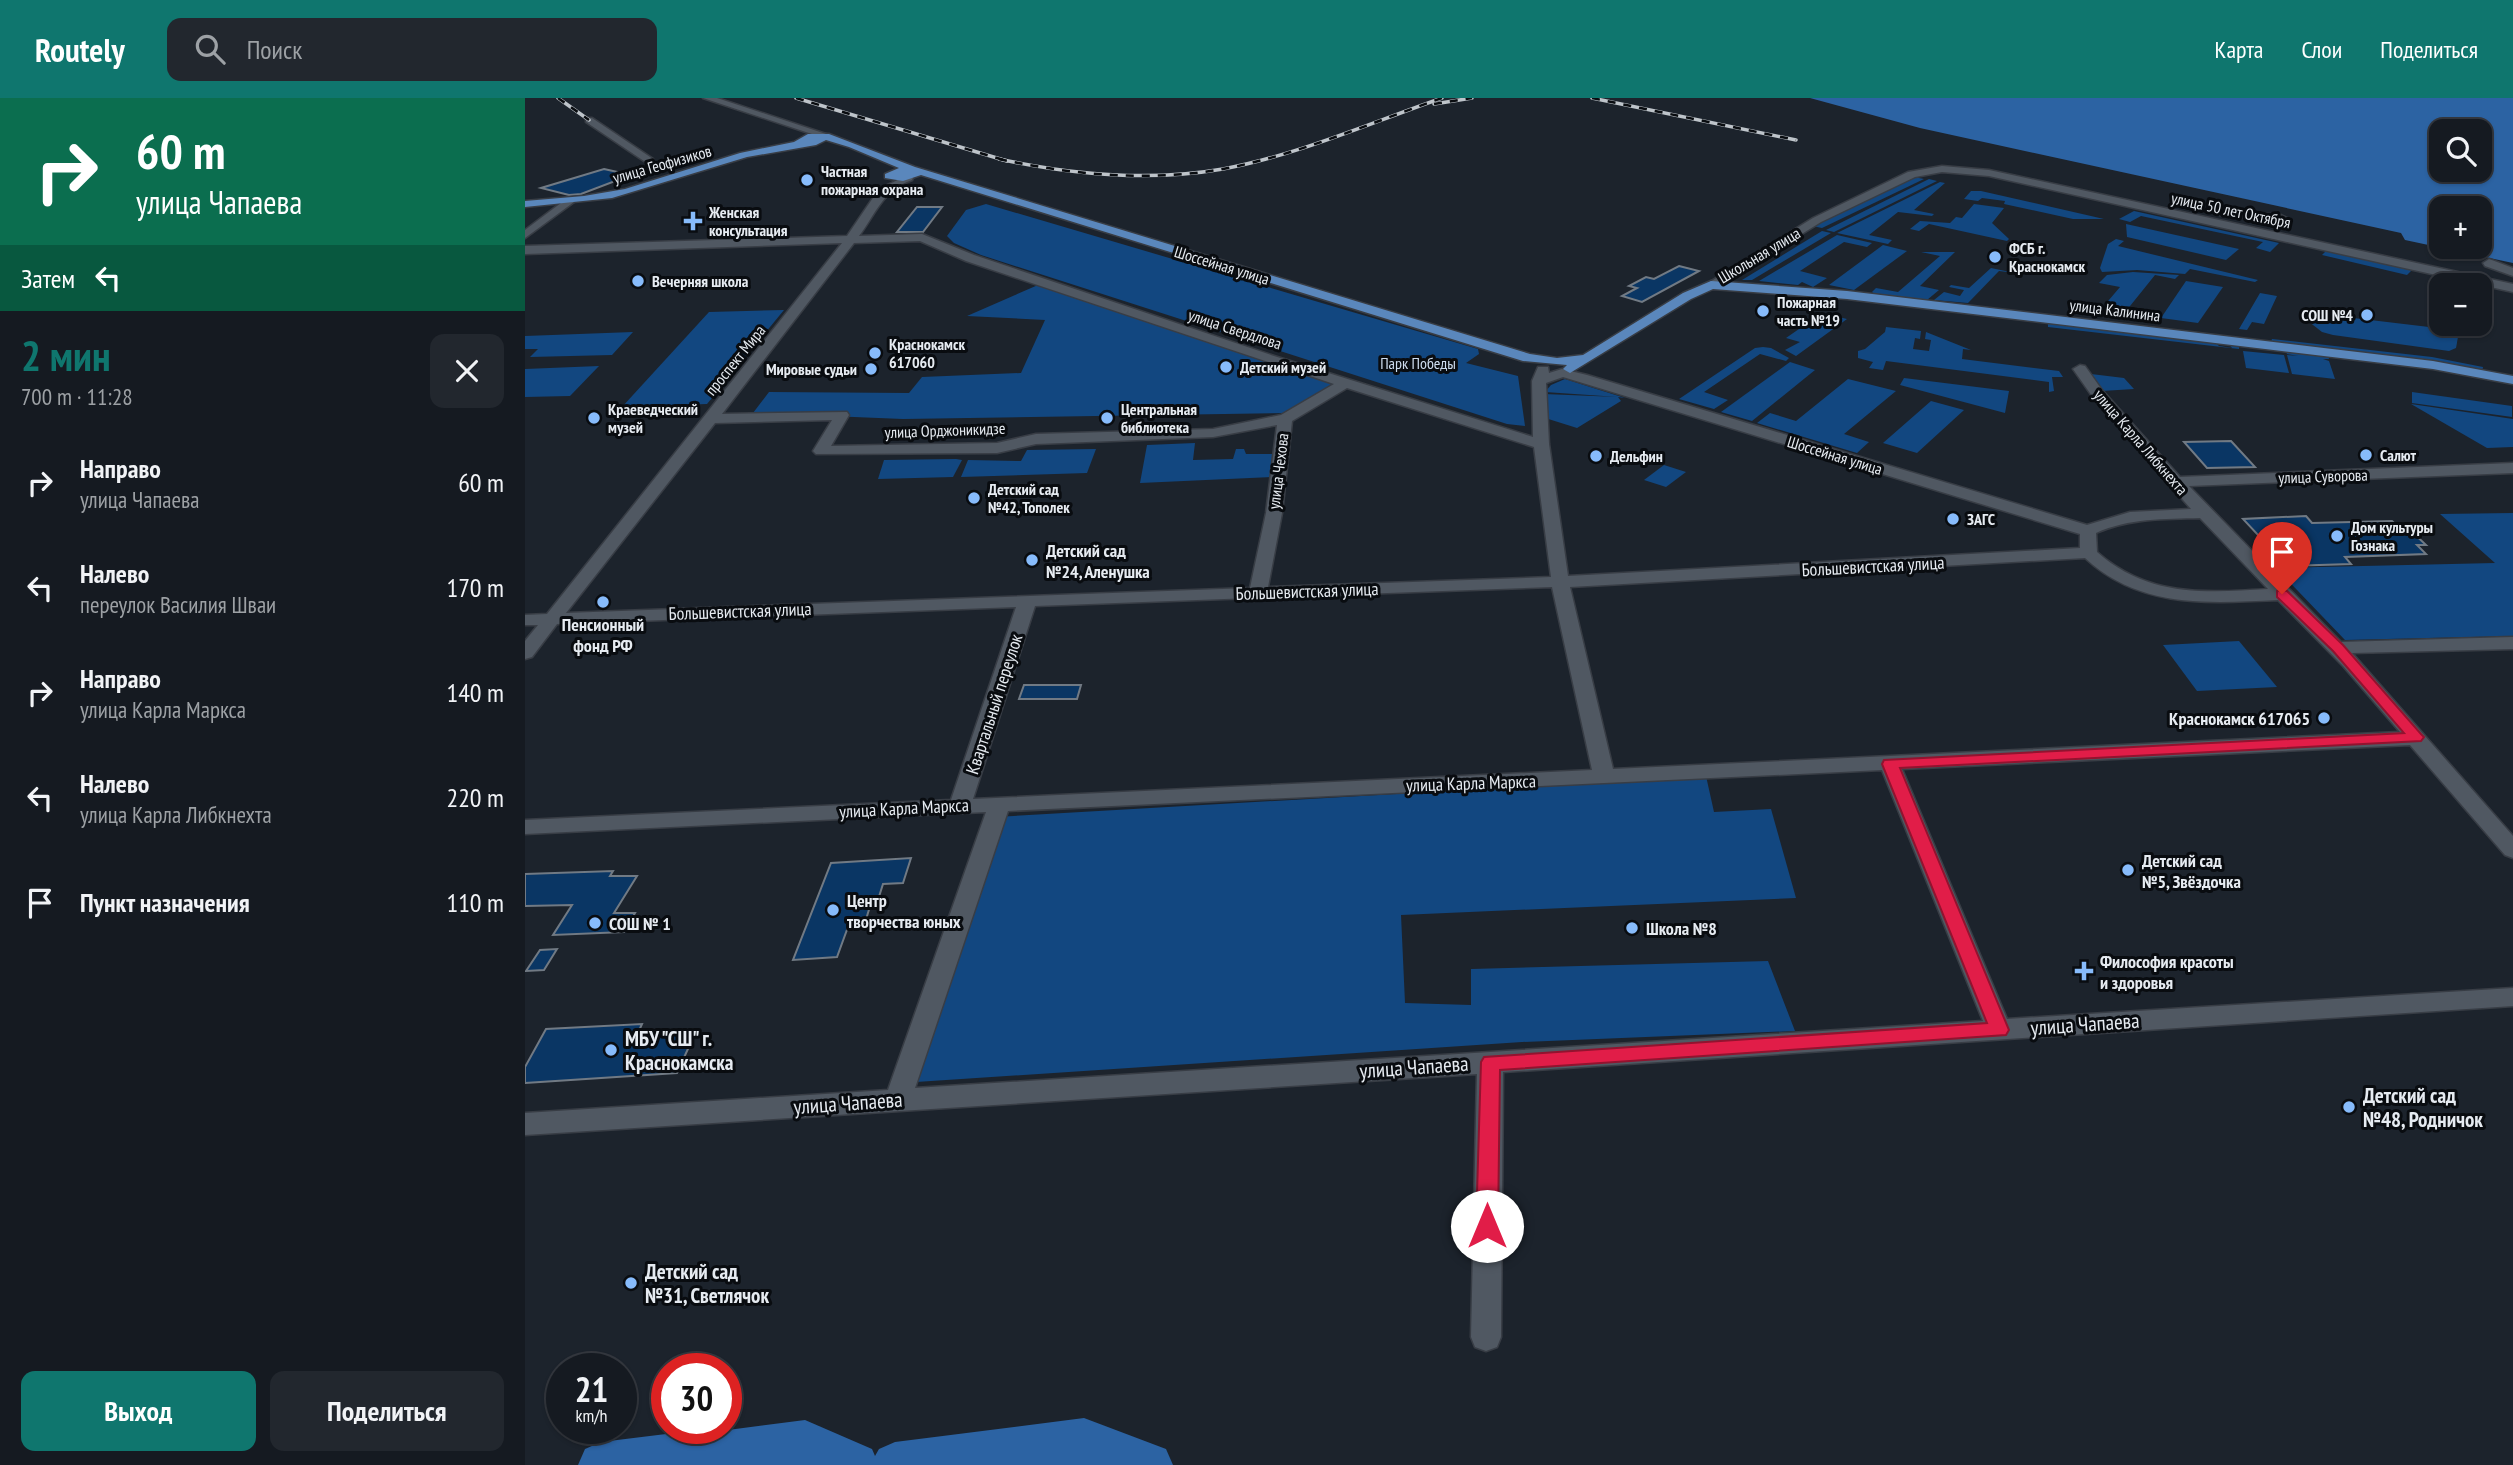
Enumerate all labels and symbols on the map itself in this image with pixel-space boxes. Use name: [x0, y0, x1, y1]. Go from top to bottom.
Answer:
street label: улица Геофизиков: [610, 140, 714, 188]
place label: Частная пожарная охрана: [821, 161, 924, 199]
marker: Частная пожарная охрана: [799, 172, 815, 188]
street label: улица 50 лет Октября: [2169, 188, 2293, 232]
place label: Женская консультация: [708, 202, 788, 240]
marker: Женская консультация: [683, 211, 703, 231]
street label: Школьная улица: [1714, 223, 1804, 287]
place label: ФСБ г. Краснокамск: [2009, 238, 2086, 276]
street label: Шоссейная улица: [1172, 241, 1272, 289]
marker: ФСБ г. Краснокамск: [1987, 249, 2003, 265]
place label: Вечерняя школа: [652, 271, 749, 291]
marker: Вечерняя школа: [630, 273, 646, 289]
place label: Пожарная часть №19: [1777, 292, 1840, 330]
street label: улица Калинина: [2068, 295, 2162, 325]
marker: Пожарная часть №19: [1755, 303, 1771, 319]
street label: улица Свердлова: [1186, 304, 1284, 354]
place label: СОШ №4: [2301, 305, 2353, 325]
marker: СОШ №4: [2359, 307, 2375, 323]
street label: проспект Мира: [701, 321, 769, 399]
place label: Краснокамск 617060: [889, 334, 966, 372]
marker: Краснокамск 617060: [867, 345, 883, 361]
park label: Парк Победы: [1380, 353, 1456, 373]
place label: Детский музей: [1240, 357, 1326, 377]
place label: Мировые судьи: [766, 359, 857, 379]
marker: Детский музей: [1218, 359, 1234, 375]
marker: Мировые судьи: [863, 361, 879, 377]
street label: улица Карла Либкнехта: [2090, 385, 2192, 499]
place label: Краеведческий музей: [608, 399, 698, 437]
place label: Центральная библиотека: [1121, 399, 1197, 437]
marker: Краеведческий музей: [586, 410, 602, 426]
marker: Центральная библиотека: [1099, 410, 1115, 426]
street label: улица Орджоникидзе: [884, 418, 1006, 442]
street label: Шоссейная улица: [1785, 431, 1885, 479]
street label: улица Чехова: [1263, 432, 1293, 510]
place label: Салют: [2380, 445, 2417, 465]
place label: Дельфин: [1610, 446, 1663, 466]
marker: Салют: [2358, 447, 2374, 463]
marker: Дельфин: [1588, 448, 1604, 464]
street label: улица Суворова: [2278, 464, 2368, 488]
place label: Детский сад №42, Тополек: [988, 479, 1070, 517]
marker: Детский сад №42, Тополек: [966, 490, 982, 506]
place label: ЗАГС: [1967, 509, 1996, 529]
marker: ЗАГС: [1945, 511, 1961, 527]
place label: Дом культуры Гознака: [2351, 517, 2433, 555]
pin: [2252, 522, 2312, 594]
marker: Дом культуры Гознака: [2329, 528, 2345, 544]
place label: Детский сад №24, Аленушка: [1046, 539, 1150, 583]
street label: Большевистская улица: [1801, 551, 1945, 581]
marker: Детский сад №24, Аленушка: [1024, 552, 1040, 568]
street label: Большевистская улица: [1235, 577, 1379, 605]
marker: Пенсионный фонд РФ: [595, 594, 611, 610]
street label: Большевистская улица: [668, 597, 812, 625]
place label: Пенсионный фонд РФ: [562, 613, 644, 657]
street label: Квартальный переулок: [961, 631, 1028, 777]
place label: Краснокамск 617065: [2169, 707, 2310, 730]
marker: Краснокамск 617065: [2316, 710, 2332, 726]
street label: улица Карла Маркса: [1406, 769, 1536, 797]
street label: улица Карла Маркса: [839, 793, 969, 823]
place label: Детский сад №5, Звёздочка: [2142, 849, 2241, 893]
marker: Детский сад №5, Звёздочка: [2120, 862, 2136, 878]
place label: Центр творчества юных: [847, 889, 961, 933]
marker: Центр творчества юных: [825, 902, 841, 918]
place label: СОШ № 1: [609, 912, 671, 935]
marker: СОШ № 1: [587, 915, 603, 931]
place label: Школа №8: [1646, 917, 1717, 940]
marker: Школа №8: [1624, 920, 1640, 936]
place label: Философия красоты и здоровья: [2100, 950, 2234, 994]
marker: Философия красоты и здоровья: [2074, 961, 2094, 981]
street label: улица Чапаева: [2030, 1007, 2140, 1041]
place label: МБУ "СШ" г. Краснокамска: [625, 1025, 734, 1076]
marker: МБУ "СШ" г. Краснокамска: [603, 1042, 619, 1058]
street label: улица Чапаева: [1359, 1050, 1469, 1084]
place label: Детский сад №48, Родничок: [2363, 1082, 2483, 1133]
street label: улица Чапаева: [793, 1086, 903, 1120]
marker: Детский сад №48, Родничок: [2341, 1099, 2357, 1115]
position arrow: [1450, 1189, 1524, 1263]
place label: Детский сад №31, Светлячок: [645, 1258, 769, 1309]
marker: Детский сад №31, Светлячок: [623, 1275, 639, 1291]
speed limit sign: 30: [651, 1353, 742, 1444]

